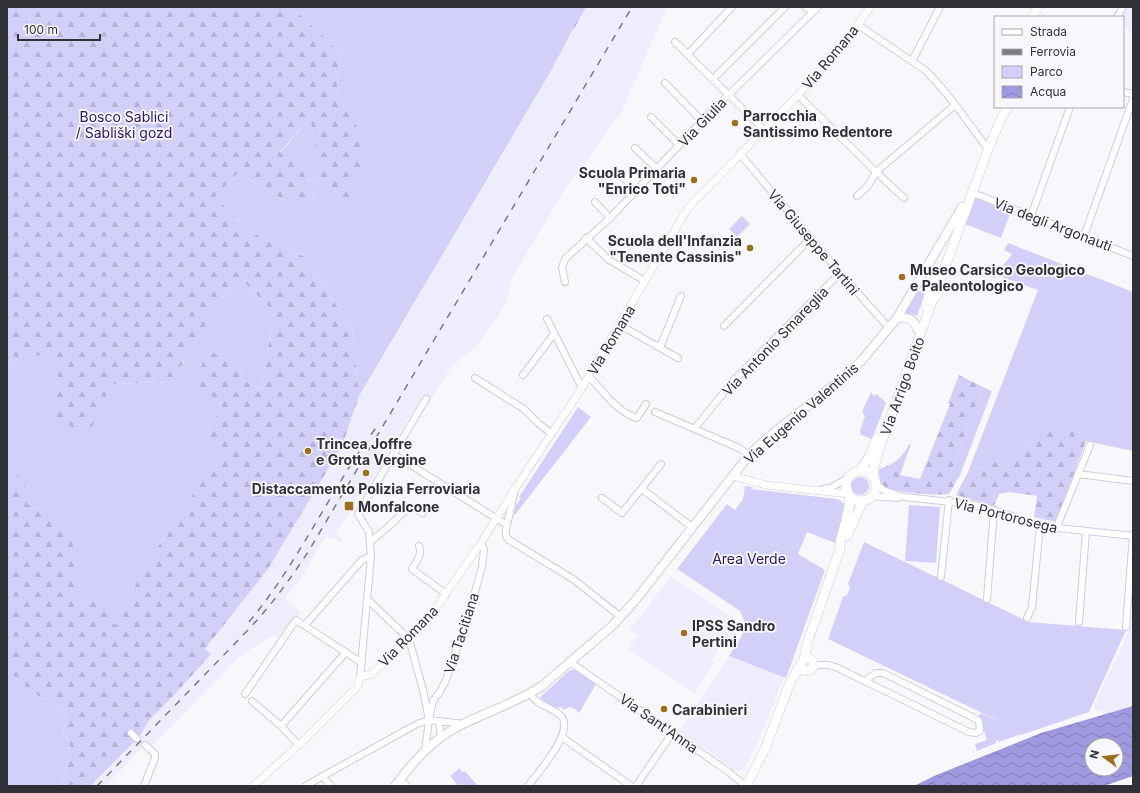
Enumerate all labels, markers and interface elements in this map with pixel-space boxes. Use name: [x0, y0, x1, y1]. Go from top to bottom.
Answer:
scale bar: [18, 16, 100, 42]
legend: [994, 16, 1124, 108]
text: 100 m: [24, 22, 58, 37]
street label: Via Romana: [798, 22, 862, 92]
text: Strada: [1030, 24, 1067, 39]
text: Ferrovia: [1030, 44, 1076, 59]
text: Parco: [1030, 64, 1063, 79]
text: Acqua: [1030, 84, 1066, 99]
street label: Via Giulia: [674, 94, 730, 150]
place label: Parrocchia Santissimo Redentore: [743, 107, 893, 140]
park label: Bosco Sablici / Sabliški gozd: [76, 108, 172, 141]
marker: Parrocchia Santissimo Redentore: [730, 118, 740, 128]
place label: Scuola Primaria "Enrico Toti": [579, 164, 686, 197]
marker: Scuola Primaria "Enrico Toti": [689, 175, 699, 185]
street label: Via Giuseppe Tartini: [765, 186, 863, 298]
street label: Via degli Argonauti: [992, 194, 1114, 254]
place label: Scuola dell'Infanzia "Tenente Cassinis": [608, 232, 742, 265]
marker: Scuola dell'Infanzia "Tenente Cassinis": [745, 243, 755, 253]
place label: Museo Carsico Geologico e Paleontologico: [910, 261, 1085, 294]
marker: Museo Carsico Geologico e Paleontologico: [897, 272, 907, 282]
street label: Via Antonio Smareglia: [718, 283, 832, 399]
street label: Via Romana: [584, 302, 638, 378]
street label: Via Arrigo Boito: [876, 334, 928, 438]
street label: Via Eugenio Valentinis: [740, 359, 862, 467]
place label: Trincea Joffre e Grotta Vergine: [316, 435, 426, 468]
marker: Trincea Joffre e Grotta Vergine: [303, 446, 313, 456]
marker: Distaccamento Polizia Ferroviaria: [361, 468, 371, 478]
place label: Distaccamento Polizia Ferroviaria: [252, 480, 480, 497]
street label: Via Portorosega: [953, 494, 1059, 536]
place label: Monfalcone: [358, 498, 439, 515]
marker: Monfalcone: [343, 500, 355, 512]
park label: Area Verde: [712, 550, 786, 567]
street label: Via Tacitiana: [440, 590, 482, 676]
street label: Via Romana: [375, 602, 441, 670]
place label: IPSS Sandro Pertini: [692, 617, 776, 650]
marker: IPSS Sandro Pertini: [679, 628, 689, 638]
street label: Via Sant'Anna: [617, 690, 701, 756]
place label: Carabinieri: [672, 701, 747, 718]
marker: Carabinieri: [659, 704, 669, 714]
north arrow: [1084, 737, 1124, 777]
text: N: [1086, 749, 1102, 760]

